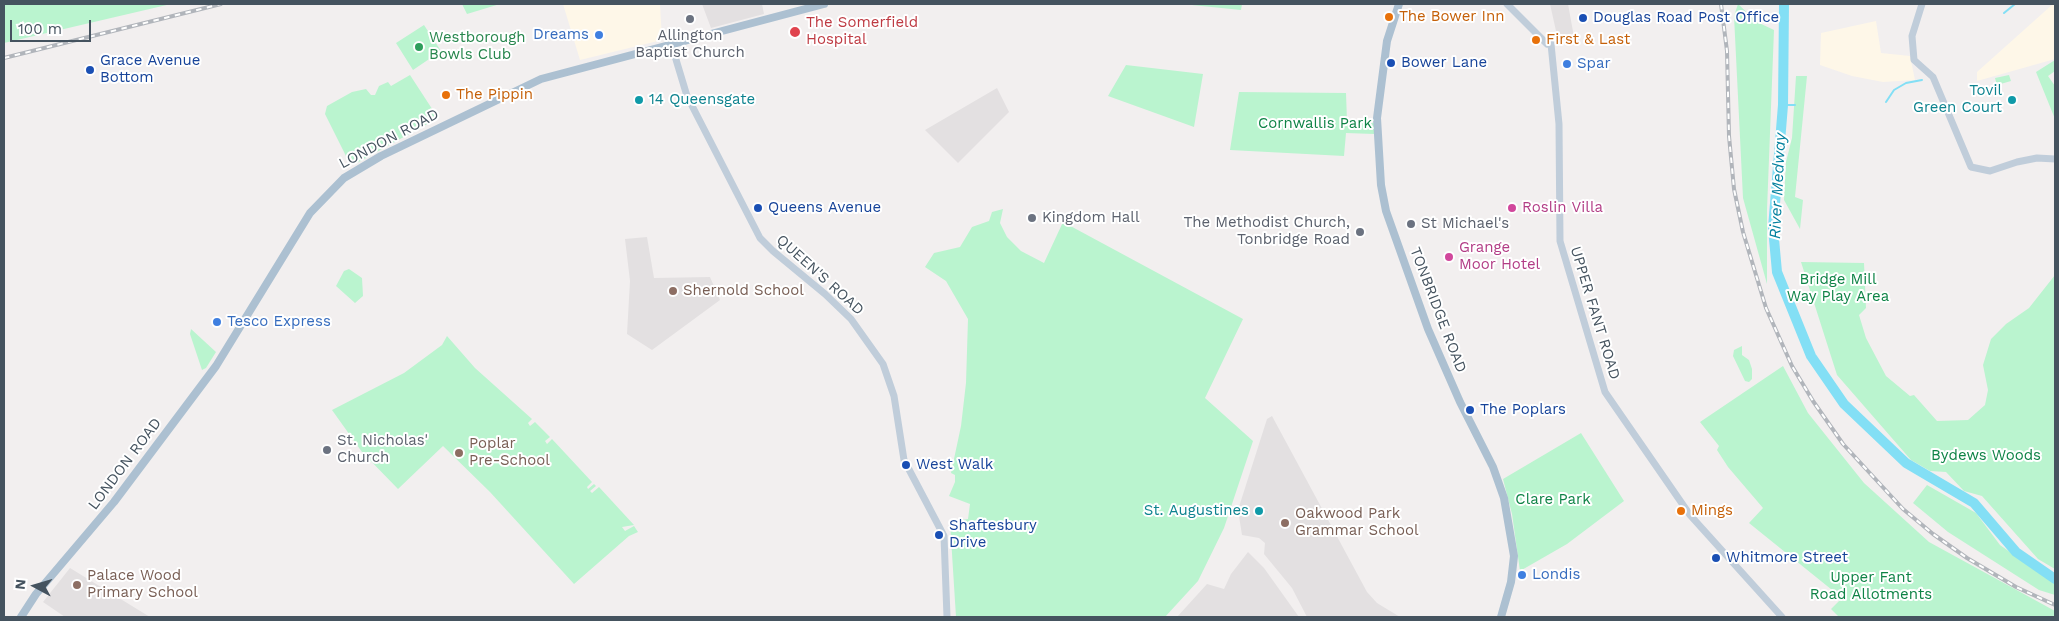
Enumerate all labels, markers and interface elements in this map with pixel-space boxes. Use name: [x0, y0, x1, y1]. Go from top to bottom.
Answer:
place label: The Bower Inn: [1399, 8, 1504, 26]
place label: Douglas Road Post Office: [1593, 9, 1779, 27]
scale bar: [12, 10, 94, 42]
marker: The Bower Inn: [1383, 11, 1395, 23]
marker: Douglas Road Post Office: [1577, 12, 1589, 24]
marker: Allington Baptist Church: [684, 13, 696, 25]
place label: The Somerfield Hospital: [806, 14, 918, 49]
text: 100 m: [18, 20, 62, 38]
marker: The Somerfield Hospital: [788, 25, 802, 39]
place label: Dreams: [533, 26, 589, 44]
place label: Allington Baptist Church: [635, 27, 745, 62]
place label: Westborough Bowls Club: [429, 29, 526, 64]
marker: Dreams: [593, 29, 605, 41]
place label: First & Last: [1546, 31, 1630, 49]
marker: First & Last: [1530, 34, 1542, 46]
marker: Westborough Bowls Club: [413, 41, 425, 53]
place label: Grace Avenue Bottom: [100, 52, 200, 87]
place label: Bower Lane: [1401, 54, 1487, 72]
place label: Spar: [1577, 55, 1611, 73]
marker: Bower Lane: [1385, 57, 1397, 69]
marker: Spar: [1561, 58, 1573, 70]
marker: Grace Avenue Bottom: [84, 64, 96, 76]
place label: Tovil Green Court: [1913, 82, 2002, 117]
place label: The Pippin: [456, 86, 533, 104]
marker: The Pippin: [440, 89, 452, 101]
place label: 14 Queensgate: [649, 91, 755, 109]
marker: 14 Queensgate: [633, 94, 645, 106]
marker: Tovil Green Court: [2006, 94, 2018, 106]
street label: LONDON ROAD: [336, 105, 442, 173]
park label: Cornwallis Park: [1258, 115, 1372, 133]
water label: River Medway: [1766, 133, 1790, 239]
place label: Queens Avenue: [768, 199, 881, 217]
place label: Roslin Villa: [1522, 199, 1603, 217]
marker: Queens Avenue: [752, 202, 764, 214]
marker: Roslin Villa: [1506, 202, 1518, 214]
place label: Kingdom Hall: [1042, 209, 1139, 227]
marker: Kingdom Hall: [1026, 212, 1038, 224]
place label: The Methodist Church, Tonbridge Road: [1183, 214, 1350, 249]
place label: St Michael's: [1421, 215, 1509, 233]
marker: St Michael's: [1405, 218, 1417, 230]
marker: The Methodist Church, Tonbridge Road: [1354, 226, 1366, 238]
street label: QUEEN'S ROAD: [772, 231, 868, 319]
place label: Grange Moor Hotel: [1459, 239, 1540, 274]
street label: UPPER FANT ROAD: [1566, 244, 1624, 382]
street label: TONBRIDGE ROAD: [1406, 245, 1470, 375]
marker: Grange Moor Hotel: [1443, 251, 1455, 263]
park label: Bridge Mill Way Play Area: [1787, 271, 1889, 306]
place label: Shernold School: [683, 282, 804, 300]
marker: Shernold School: [667, 285, 679, 297]
place label: Tesco Express: [227, 313, 331, 331]
marker: Tesco Express: [211, 316, 223, 328]
place label: The Poplars: [1480, 401, 1566, 419]
marker: The Poplars: [1464, 404, 1476, 416]
street label: LONDON ROAD: [85, 414, 165, 514]
place label: St. Nicholas' Church: [337, 432, 428, 467]
place label: Poplar Pre-School: [469, 435, 550, 470]
marker: St. Nicholas' Church: [321, 444, 333, 456]
marker: Poplar Pre-School: [453, 447, 465, 459]
park label: Bydews Woods: [1931, 447, 2041, 465]
place label: West Walk: [916, 456, 993, 474]
marker: West Walk: [900, 459, 912, 471]
park label: Clare Park: [1515, 491, 1591, 509]
place label: St. Augustines: [1144, 502, 1249, 520]
place label: Mings: [1691, 502, 1733, 520]
marker: St. Augustines: [1253, 505, 1265, 517]
place label: Oakwood Park Grammar School: [1295, 505, 1418, 540]
marker: Mings: [1675, 505, 1687, 517]
place label: Shaftesbury Drive: [949, 517, 1037, 552]
marker: Oakwood Park Grammar School: [1279, 517, 1291, 529]
marker: Shaftesbury Drive: [933, 529, 945, 541]
place label: Whitmore Street: [1726, 549, 1848, 567]
marker: Whitmore Street: [1710, 552, 1722, 564]
north arrow: [10, 561, 60, 611]
place label: Londis: [1532, 566, 1580, 584]
place label: Palace Wood Primary School: [87, 567, 198, 602]
marker: Londis: [1516, 569, 1528, 581]
park label: Upper Fant Road Allotments: [1810, 569, 1932, 604]
text: N: [12, 578, 29, 590]
marker: Palace Wood Primary School: [71, 579, 83, 591]

